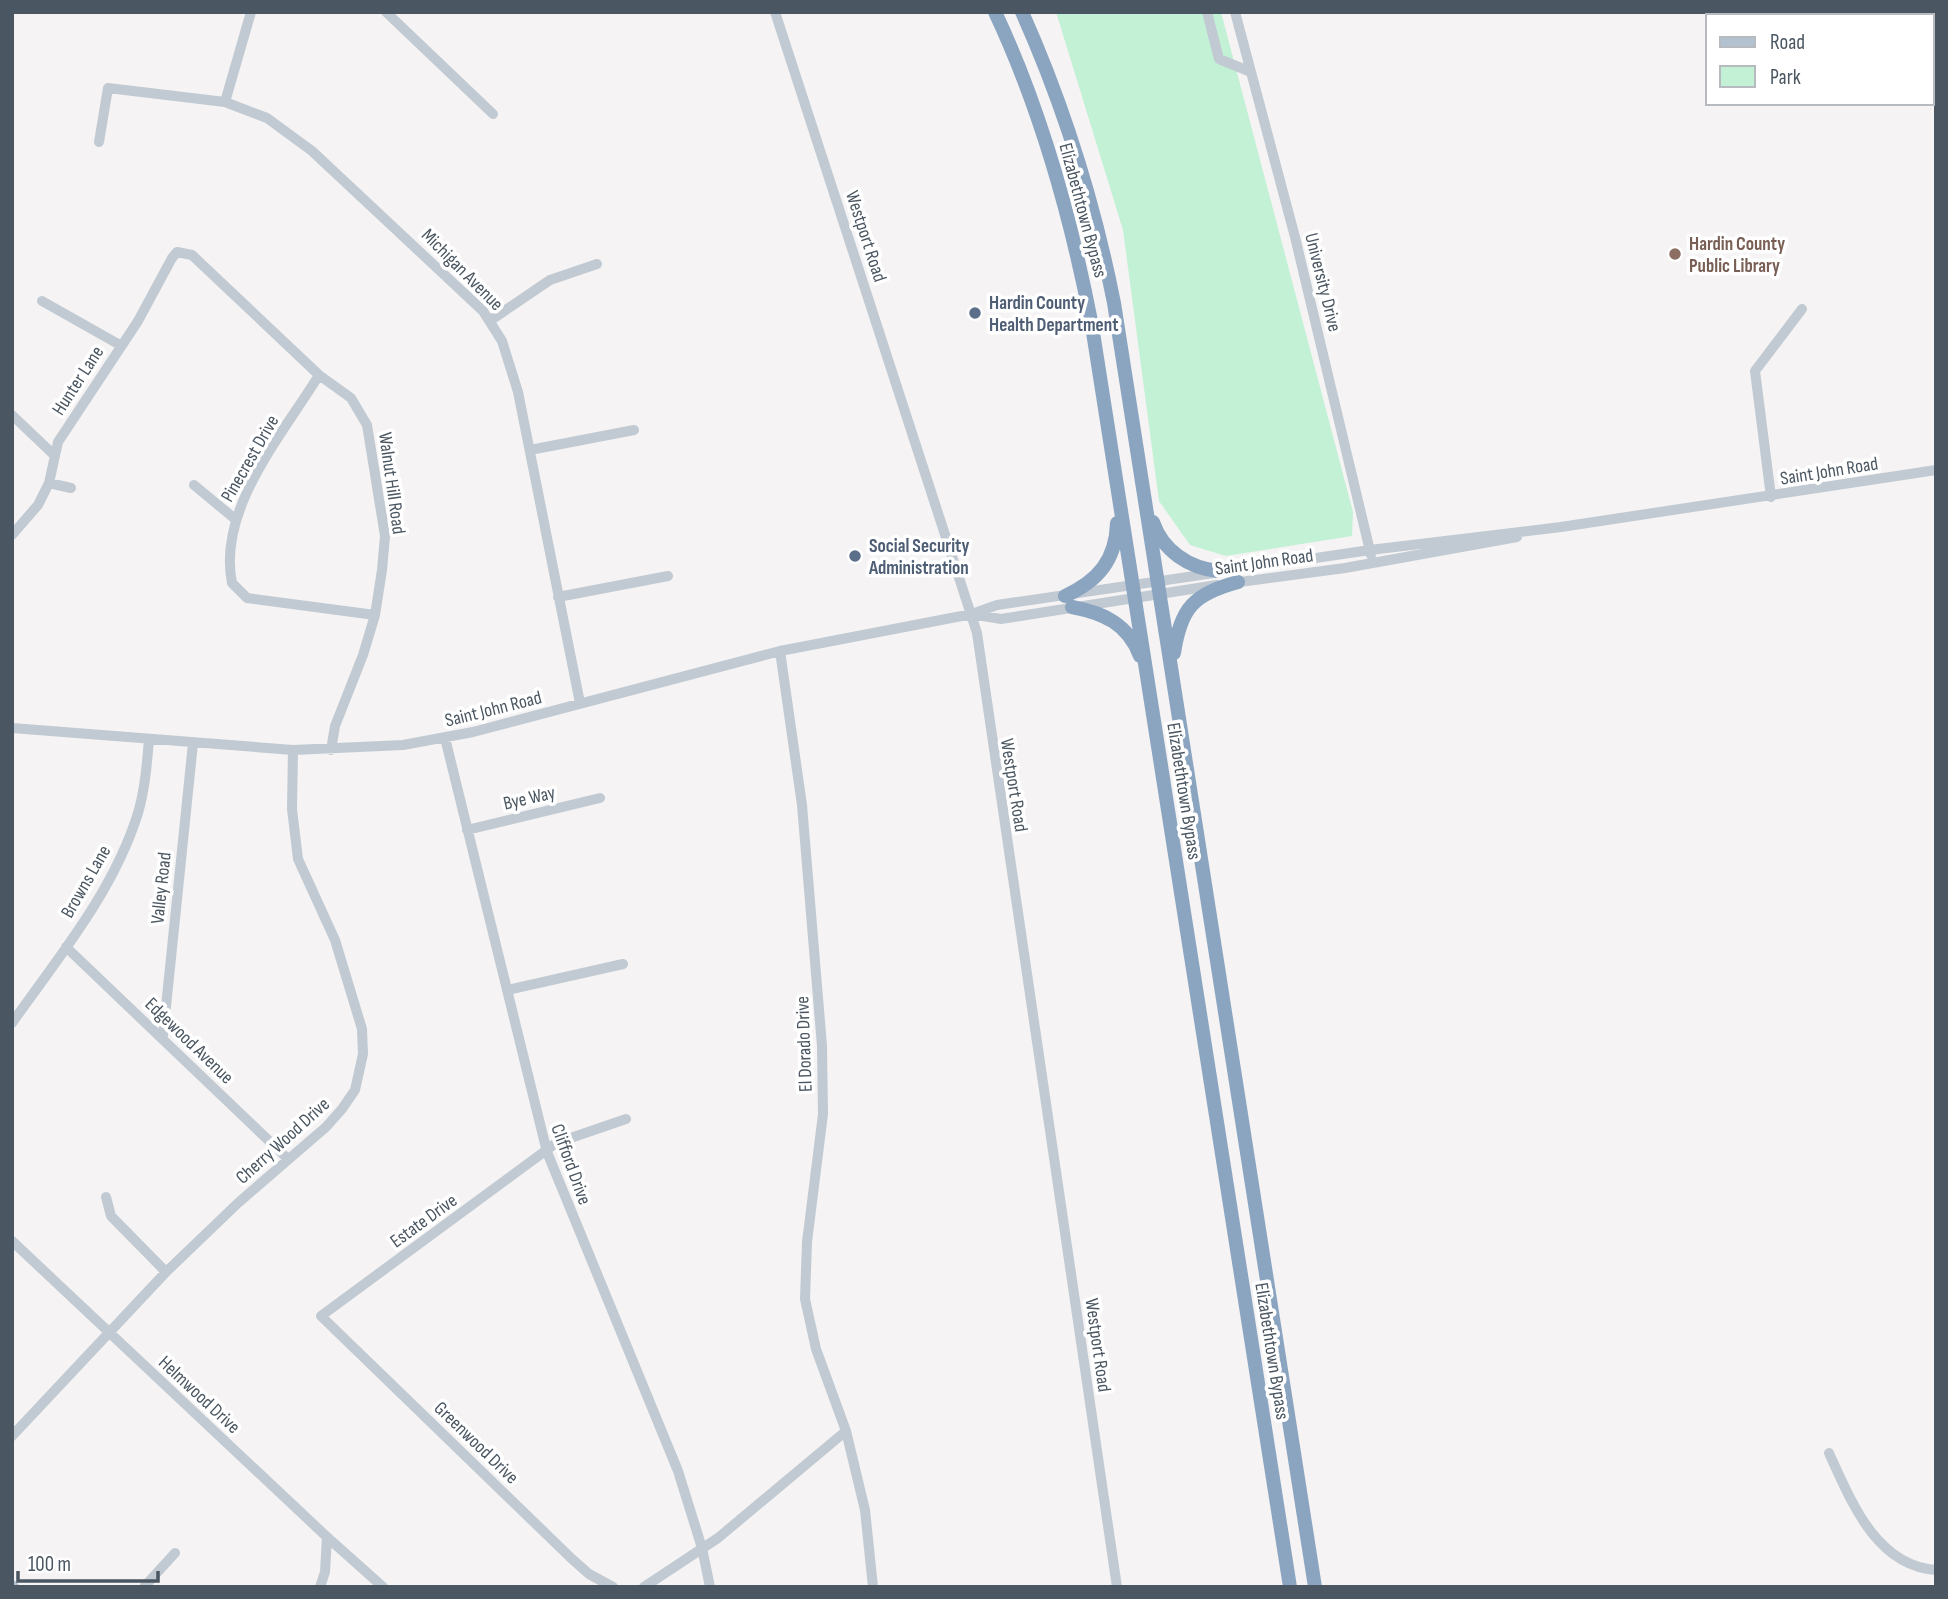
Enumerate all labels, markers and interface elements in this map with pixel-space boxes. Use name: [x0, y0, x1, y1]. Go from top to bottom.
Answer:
legend: [1706, 14, 1934, 105]
text: Road: [1770, 30, 1805, 55]
text: Park: [1770, 65, 1801, 90]
street label: Elizabethtown Bypass: [1054, 141, 1112, 280]
street label: Westport Road: [840, 188, 891, 285]
street label: Michigan Avenue: [416, 224, 508, 316]
street label: University Drive: [1299, 231, 1346, 334]
place label: Hardin County Public Library: [1689, 233, 1785, 278]
marker: Hardin County Public Library: [1667, 246, 1683, 262]
place label: Hardin County Health Department: [989, 292, 1118, 337]
marker: Hardin County Health Department: [967, 305, 983, 321]
street label: Hunter Lane: [47, 342, 109, 420]
street label: Pinecrest Drive: [216, 411, 284, 506]
street label: Walnut Hill Road: [373, 431, 410, 536]
street label: Saint John Road: [1779, 452, 1880, 491]
place label: Social Security Administration: [868, 535, 969, 580]
street label: Saint John Road: [1214, 544, 1315, 581]
marker: Social Security Administration: [847, 548, 863, 564]
street label: Saint John Road: [443, 686, 544, 733]
street label: Elizabethtown Bypass: [1161, 721, 1206, 862]
street label: Westport Road: [995, 737, 1032, 834]
street label: Bye Way: [501, 781, 558, 816]
street label: Browns Lane: [56, 841, 116, 922]
street label: Valley Road: [146, 851, 177, 925]
street label: Edgewood Avenue: [140, 993, 238, 1089]
street label: El Dorado Drive: [791, 996, 818, 1092]
street label: Cherry Wood Drive: [231, 1093, 335, 1189]
street label: Clifford Drive: [545, 1121, 596, 1208]
street label: Estate Drive: [386, 1189, 462, 1253]
street label: Elizabethtown Bypass: [1249, 1281, 1294, 1422]
street label: Westport Road: [1080, 1297, 1115, 1393]
street label: Helmwood Drive: [153, 1351, 245, 1439]
street label: Greenwood Drive: [429, 1397, 523, 1489]
scale bar: [18, 1540, 158, 1584]
text: 100 m: [28, 1552, 71, 1577]

